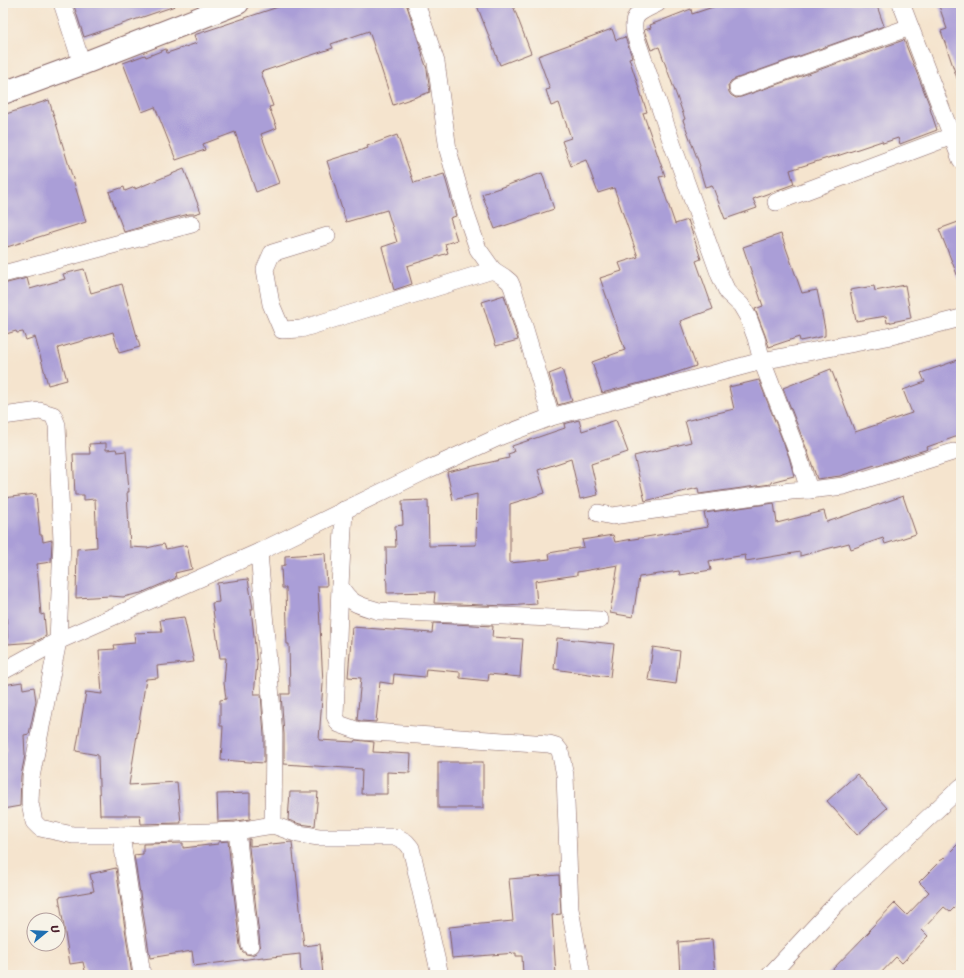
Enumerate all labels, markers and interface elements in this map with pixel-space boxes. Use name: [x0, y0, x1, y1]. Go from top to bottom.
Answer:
north arrow: [26, 912, 66, 952]
text: U: [45, 923, 65, 936]

